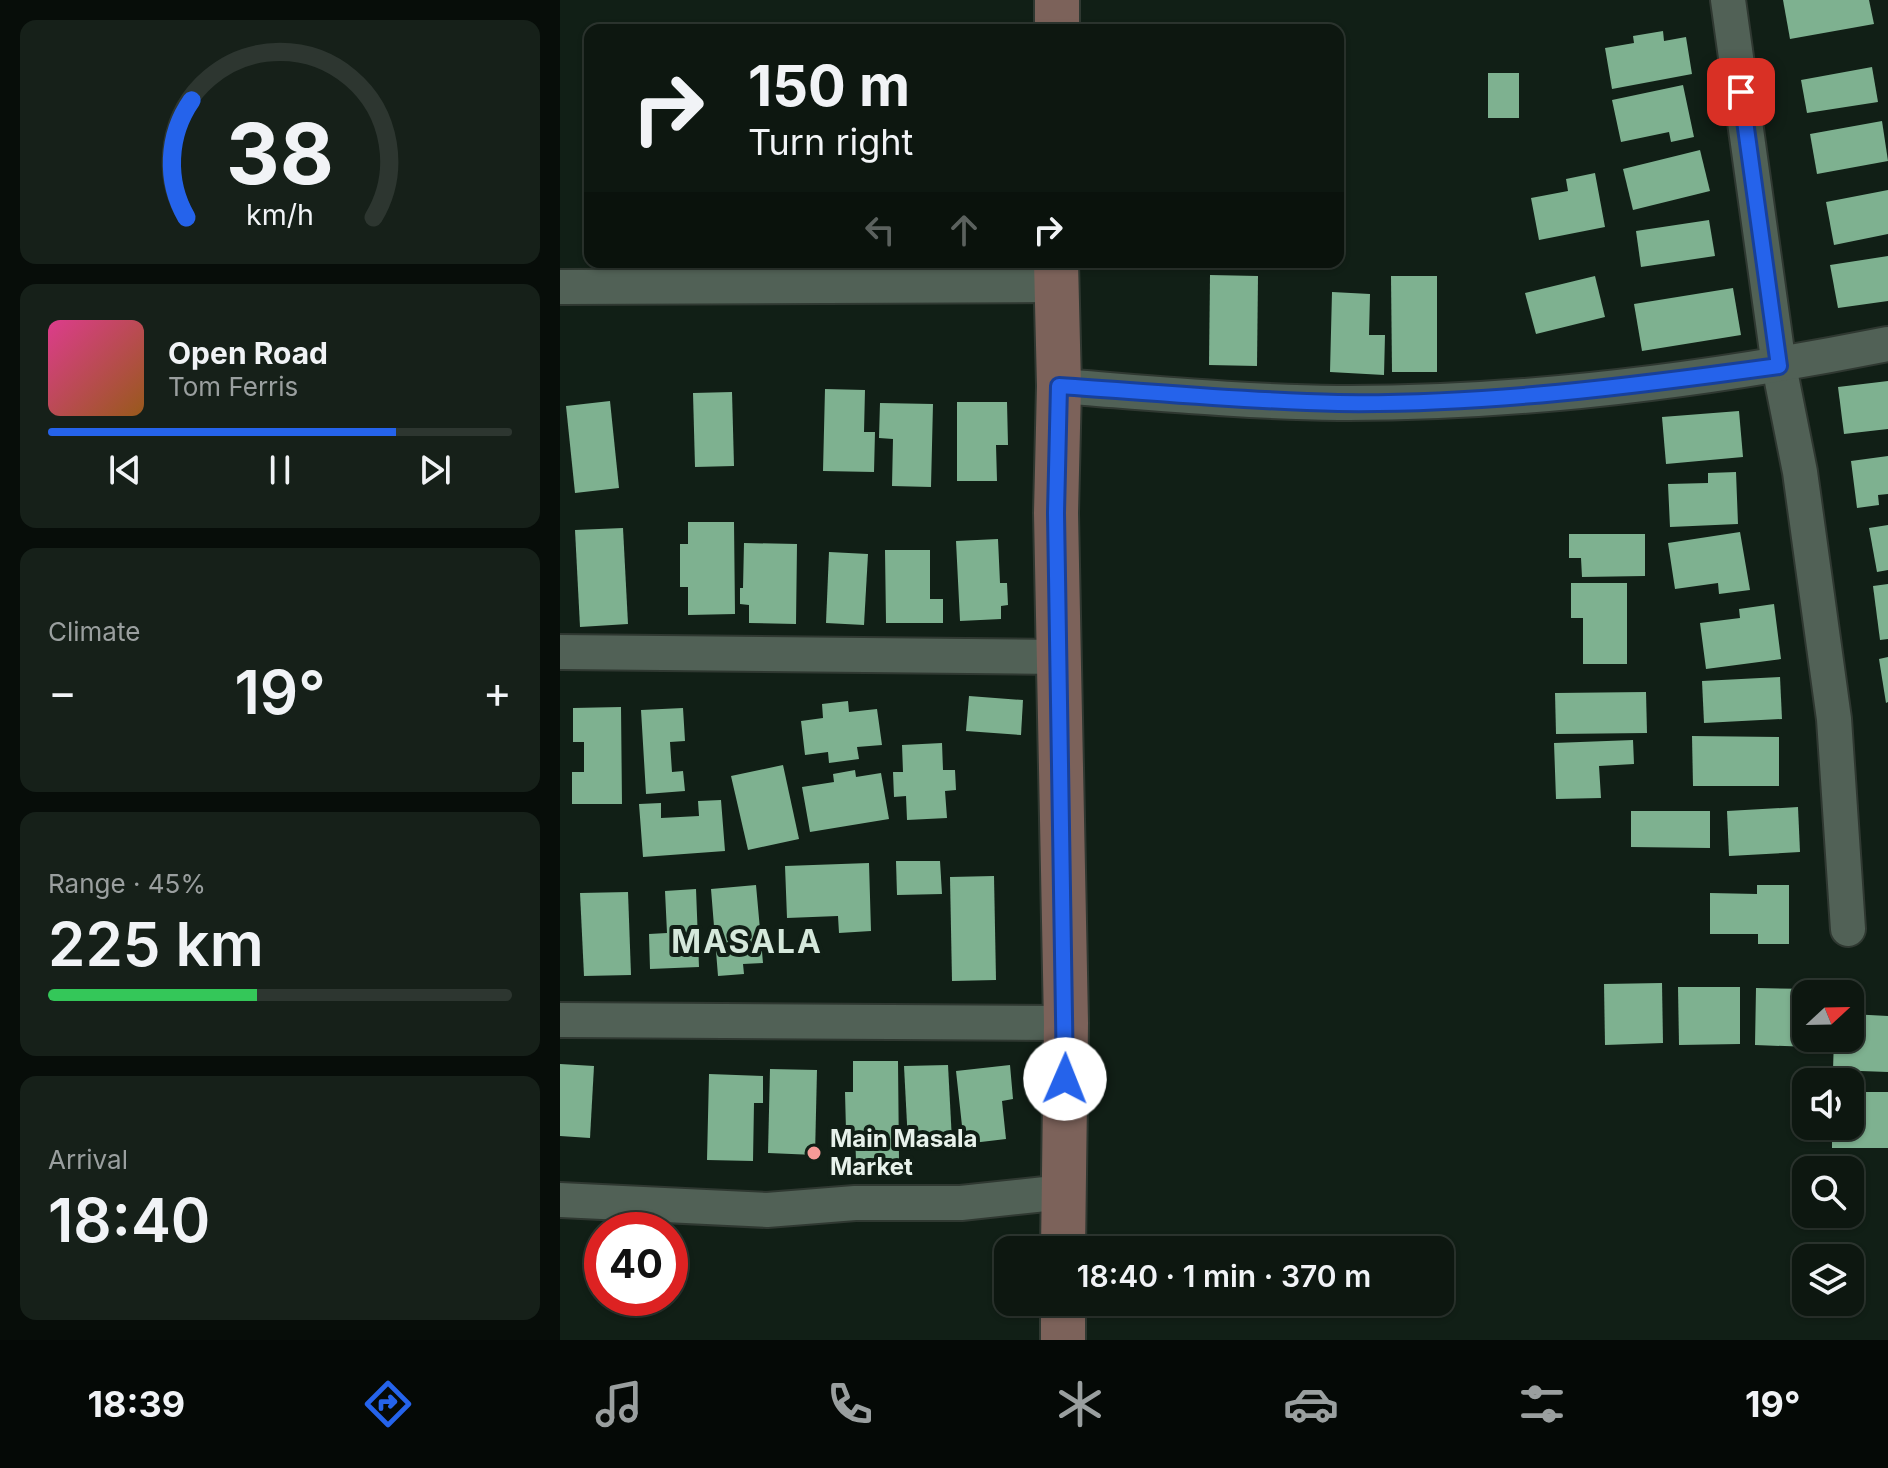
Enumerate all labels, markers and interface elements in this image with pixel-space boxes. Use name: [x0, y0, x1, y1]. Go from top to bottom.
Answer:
text: 150 m: [748, 52, 910, 120]
icon: right: [616, 56, 720, 160]
pin: [1707, 58, 1775, 126]
icon: arrive: [1719, 70, 1763, 114]
text: 38: [226, 103, 334, 204]
text: Turn right: [748, 120, 913, 164]
text: km/h: [246, 197, 314, 232]
icon: left: [858, 208, 902, 252]
icon: ahead: [942, 208, 986, 252]
icon: right: [1026, 208, 1070, 252]
text: Open Road: [168, 335, 328, 371]
text: Tom Ferris: [168, 371, 298, 402]
icon: previous: [103, 448, 147, 492]
icon: pause: [258, 448, 302, 492]
icon: next: [413, 448, 457, 492]
text: Climate: [48, 616, 140, 647]
text: 19°: [234, 656, 326, 728]
text: −: [48, 665, 77, 719]
text: +: [483, 665, 512, 719]
text: Range · 45%: [48, 868, 206, 899]
text: 225 km: [48, 908, 264, 980]
district label: MASALA: [671, 922, 823, 961]
north arrow: [1792, 980, 1864, 1052]
map controls: [1792, 980, 1864, 1316]
position arrow: [1023, 1037, 1107, 1121]
button: sound: [1792, 1068, 1864, 1140]
place label: Main Masala Market: [830, 1124, 978, 1181]
text: Arrival: [48, 1144, 128, 1175]
marker: Main Masala Market: [805, 1144, 823, 1162]
button: search: [1792, 1156, 1864, 1228]
text: 18:40: [48, 1184, 210, 1256]
speed limit sign: 40: [584, 1212, 688, 1316]
button: layers: [1792, 1244, 1864, 1316]
text: 18:40 · 1 min · 370 m: [1077, 1258, 1371, 1294]
icon: directions: [360, 1376, 416, 1432]
icon: music: [591, 1376, 647, 1432]
icon: phone: [822, 1376, 878, 1432]
icon: climate: [1052, 1376, 1108, 1432]
icon: car: [1283, 1376, 1339, 1432]
icon: filters: [1514, 1376, 1570, 1432]
text: 18:39: [87, 1382, 185, 1426]
text: 19°: [1745, 1382, 1800, 1426]

